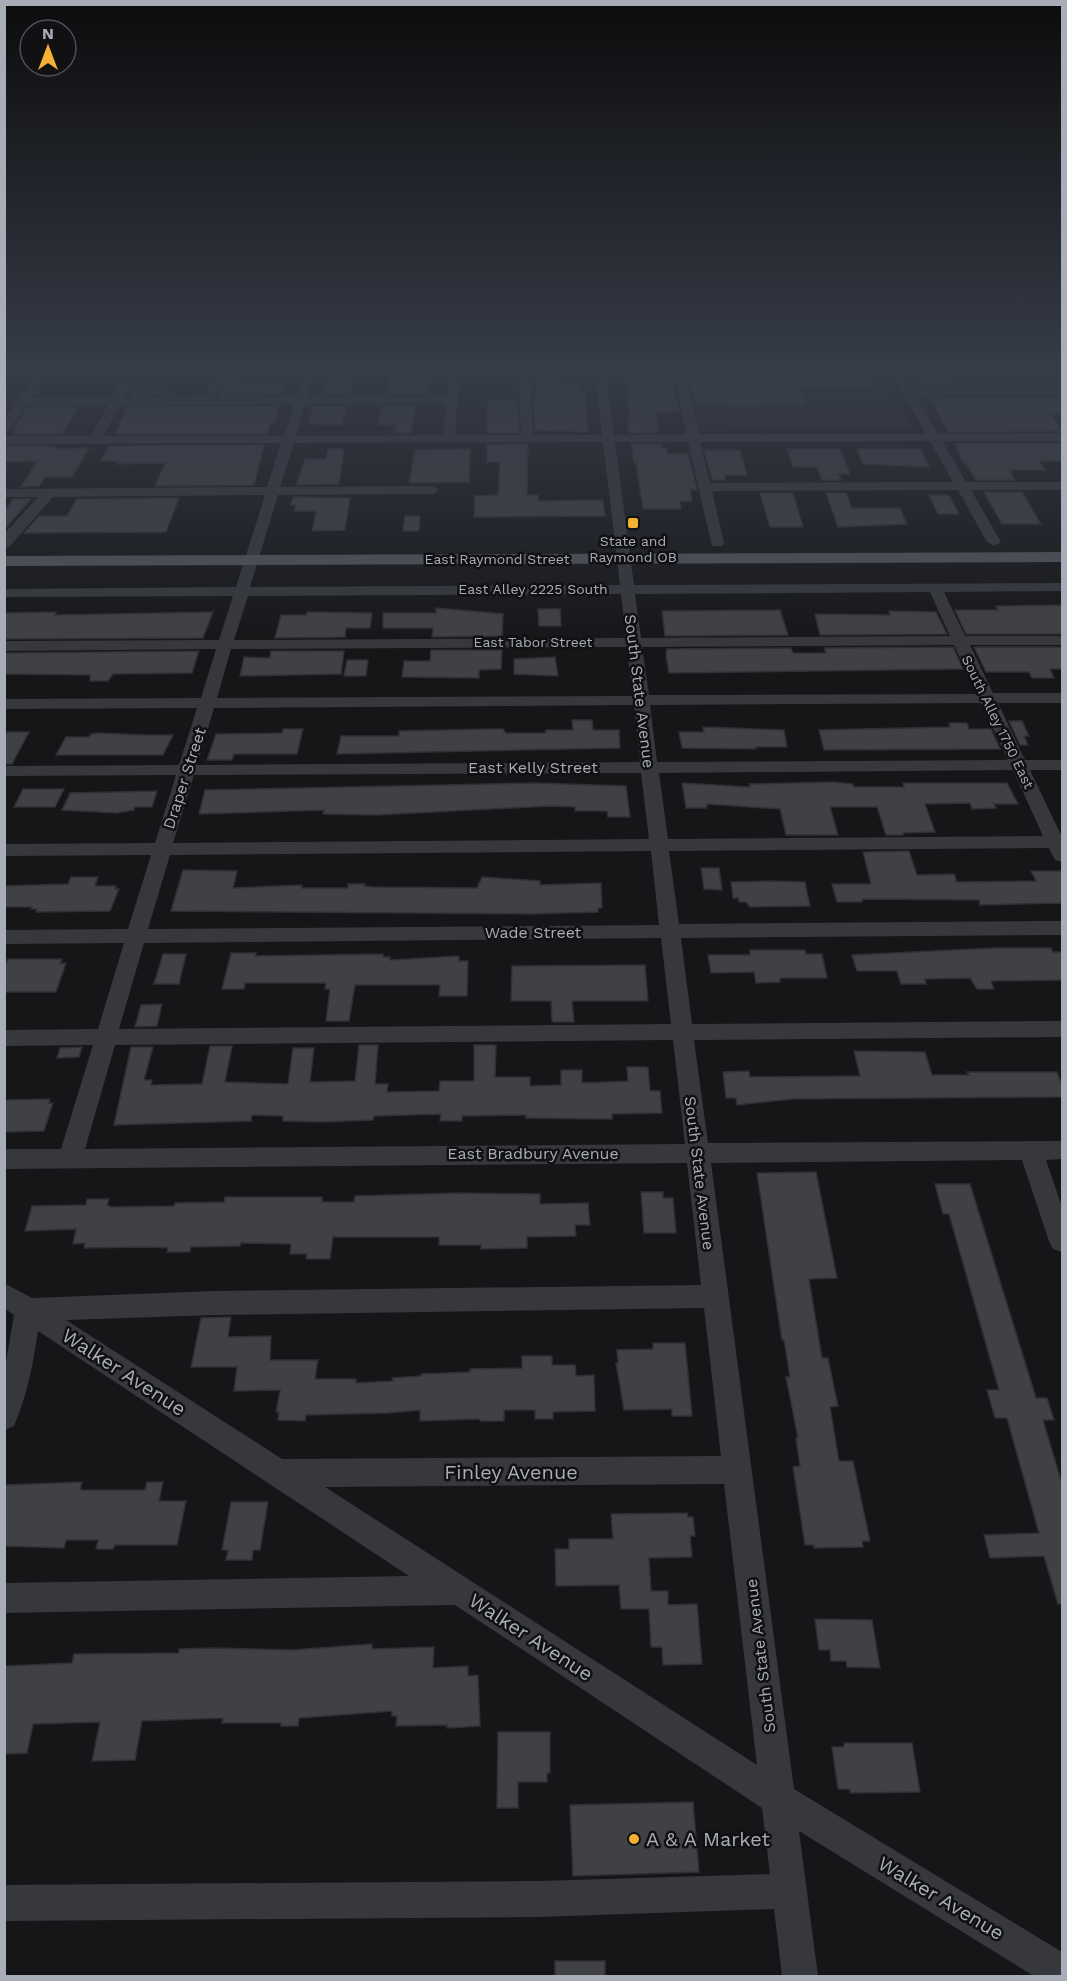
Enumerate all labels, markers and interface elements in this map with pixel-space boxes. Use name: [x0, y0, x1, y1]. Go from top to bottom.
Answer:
north arrow: [18, 18, 78, 78]
text: N: [42, 24, 54, 43]
marker: State and Raymond OB: [626, 516, 640, 530]
place label: State and Raymond OB: [589, 533, 677, 565]
street label: East Raymond Street: [424, 551, 570, 567]
street label: East Alley 2225 South: [458, 581, 608, 597]
street label: South State Avenue: [621, 613, 658, 769]
street label: East Tabor Street: [474, 634, 593, 650]
street label: South Alley 1750 East: [959, 653, 1037, 792]
street label: Draper Street: [159, 725, 210, 831]
street label: East Kelly Street: [468, 758, 598, 777]
street label: Wade Street: [485, 923, 582, 942]
street label: South State Avenue: [681, 1095, 718, 1251]
street label: East Bradbury Avenue: [447, 1144, 619, 1163]
street label: Walker Avenue: [58, 1323, 190, 1421]
street label: Finley Avenue: [444, 1460, 578, 1484]
street label: South State Avenue: [742, 1578, 779, 1734]
street label: Walker Avenue: [465, 1588, 597, 1686]
place label: A & A Market: [646, 1827, 771, 1851]
marker: A & A Market: [627, 1832, 641, 1846]
street label: Walker Avenue: [874, 1851, 1008, 1945]

